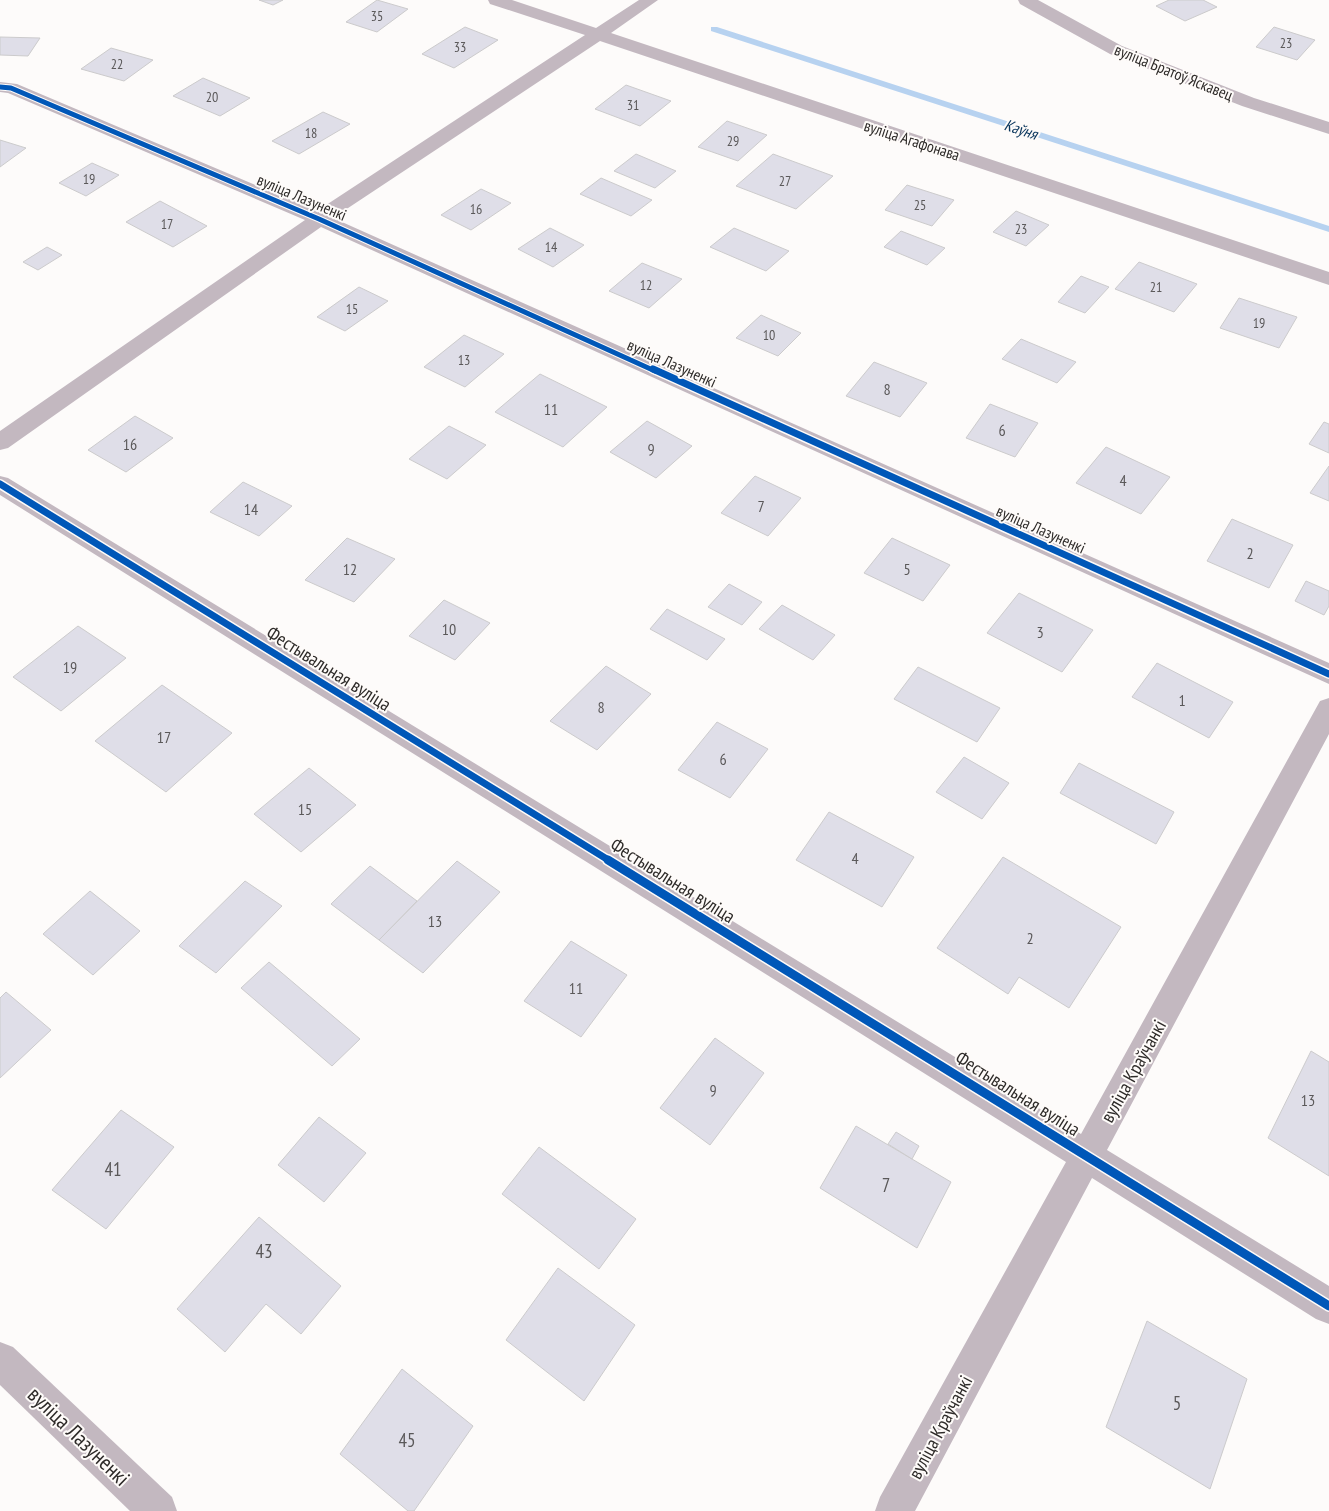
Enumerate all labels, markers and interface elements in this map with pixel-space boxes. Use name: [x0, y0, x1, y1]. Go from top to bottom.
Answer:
house number: 35: [371, 7, 383, 25]
house number: 23: [1280, 34, 1292, 52]
house number: 33: [454, 38, 466, 56]
street label: вуліца Братоў Яскавец: [1112, 39, 1236, 105]
house number: 22: [111, 55, 123, 73]
house number: 20: [206, 88, 218, 106]
house number: 31: [627, 96, 639, 114]
water label: Каўня: [1002, 114, 1042, 144]
street label: вуліца Агафонава: [862, 115, 962, 165]
house number: 18: [305, 124, 317, 142]
house number: 29: [727, 132, 739, 150]
street label: вуліца Лазуненкі: [254, 169, 350, 225]
house number: 19: [83, 170, 95, 188]
house number: 27: [779, 172, 791, 190]
house number: 25: [914, 196, 926, 214]
house number: 16: [470, 200, 482, 218]
house number: 17: [161, 215, 173, 233]
house number: 23: [1015, 220, 1027, 238]
house number: 14: [545, 238, 558, 256]
house number: 12: [640, 276, 652, 294]
house number: 21: [1150, 278, 1162, 296]
house number: 15: [346, 300, 358, 318]
house number: 19: [1253, 314, 1265, 332]
house number: 10: [763, 326, 775, 344]
street label: вуліца Лазуненкі: [624, 334, 720, 392]
house number: 13: [458, 351, 470, 369]
house number: 8: [883, 379, 891, 399]
house number: 11: [544, 399, 558, 419]
house number: 6: [998, 420, 1006, 440]
house number: 16: [123, 434, 137, 454]
house number: 9: [647, 439, 655, 459]
house number: 4: [1119, 470, 1127, 490]
house number: 7: [757, 496, 765, 516]
house number: 14: [244, 499, 258, 519]
street label: вуліца Лазуненкі: [993, 500, 1089, 558]
house number: 2: [1246, 543, 1254, 563]
house number: 12: [343, 559, 357, 579]
house number: 5: [903, 559, 911, 579]
house number: 10: [442, 619, 456, 639]
street label: Фестывальная вуліца: [262, 620, 396, 716]
house number: 3: [1036, 622, 1044, 642]
house number: 19: [63, 657, 77, 677]
house number: 1: [1178, 690, 1186, 710]
house number: 8: [597, 697, 605, 717]
house number: 17: [157, 727, 171, 747]
house number: 6: [719, 749, 727, 769]
house number: 15: [298, 799, 312, 819]
street label: Фестывальная вуліца: [606, 832, 740, 928]
house number: 4: [851, 848, 859, 868]
house number: 13: [428, 911, 442, 931]
house number: 2: [1026, 928, 1034, 948]
house number: 11: [569, 978, 583, 998]
street label: вуліца Краўчанкі: [1095, 1015, 1171, 1127]
street label: Фестывальная вуліца: [951, 1045, 1085, 1141]
house number: 9: [709, 1080, 717, 1100]
house number: 13: [1301, 1090, 1315, 1110]
house number: 41: [104, 1157, 122, 1181]
house number: 7: [882, 1173, 890, 1197]
house number: 43: [255, 1239, 273, 1263]
street label: вуліца Краўчанкі: [903, 1371, 977, 1483]
street label: вуліца Лазуненкі: [22, 1380, 136, 1492]
house number: 5: [1173, 1391, 1181, 1415]
house number: 45: [398, 1428, 416, 1452]

